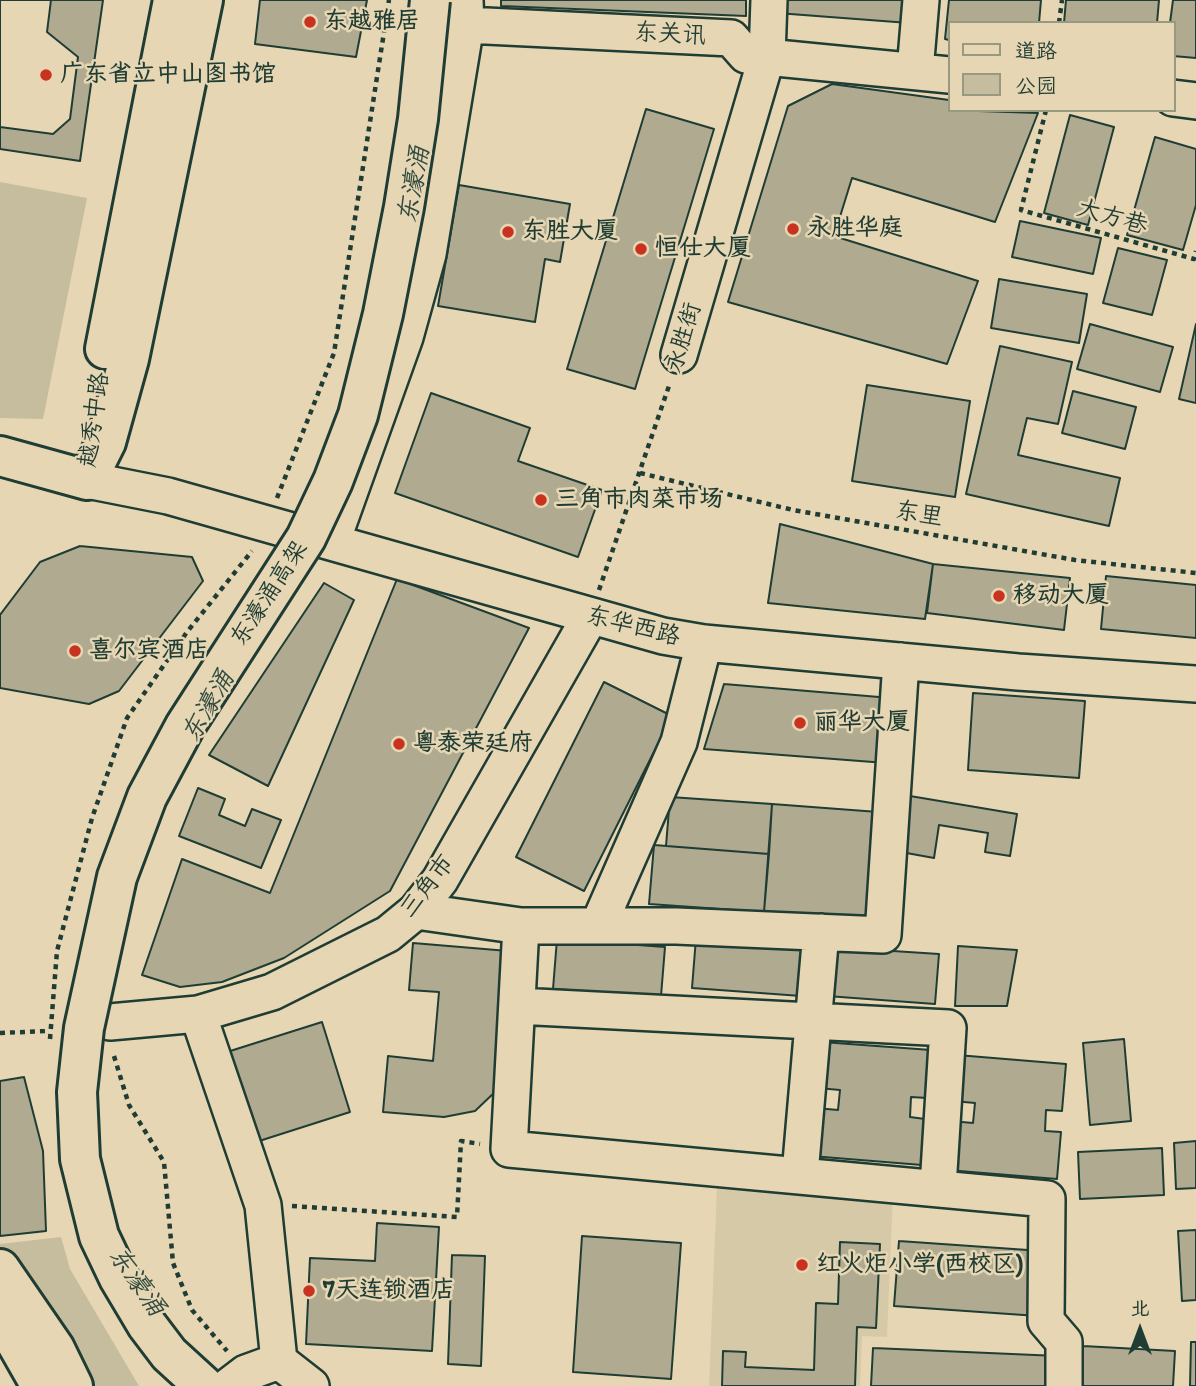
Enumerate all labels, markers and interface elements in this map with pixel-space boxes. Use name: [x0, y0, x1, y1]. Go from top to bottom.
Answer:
place label: 东越雅居: [324, 8, 420, 36]
marker: 东越雅居: [302, 14, 318, 30]
street label: 东关讯: [633, 19, 707, 51]
legend: [948, 21, 1175, 112]
text: 道路: [1015, 38, 1057, 63]
place label: 广东省立中山图书馆: [60, 61, 276, 89]
marker: 广东省立中山图书馆: [38, 67, 54, 83]
text: 公园: [1015, 73, 1057, 98]
water label: 东濠涌: [393, 144, 437, 226]
street label: 大方巷: [1073, 194, 1151, 242]
place label: 永胜华庭: [807, 215, 903, 243]
place label: 东胜大厦: [522, 218, 618, 246]
marker: 永胜华庭: [785, 221, 801, 237]
marker: 东胜大厦: [500, 224, 516, 240]
place label: 恒仕大厦: [655, 235, 751, 263]
marker: 恒仕大厦: [633, 241, 649, 257]
street label: 永胜街: [660, 299, 708, 377]
street label: 越秀中路: [74, 370, 116, 470]
place label: 三角市肉菜市场: [555, 486, 723, 514]
marker: 三角市肉菜市场: [533, 492, 549, 508]
street label: 东里: [893, 497, 945, 533]
street label: 东濠涌高架: [225, 536, 315, 652]
place label: 移动大厦: [1013, 582, 1109, 610]
marker: 移动大厦: [991, 588, 1007, 604]
street label: 东华西路: [583, 601, 683, 653]
place label: 喜尔宾酒店: [89, 637, 209, 665]
marker: 喜尔宾酒店: [67, 643, 83, 659]
water label: 东濠涌: [176, 665, 242, 749]
place label: 丽华大厦: [814, 709, 910, 737]
marker: 丽华大厦: [792, 715, 808, 731]
place label: 粤泰荣廷府: [413, 730, 533, 758]
marker: 粤泰荣廷府: [391, 736, 407, 752]
street label: 三角市: [394, 850, 462, 924]
water label: 东濠涌: [101, 1241, 171, 1323]
place label: 红火炬小学(西校区): [816, 1251, 1024, 1279]
marker: 红火炬小学(西校区): [794, 1257, 810, 1273]
place label: 7天连锁酒店: [323, 1277, 455, 1305]
marker: 7天连锁酒店: [301, 1283, 317, 1299]
north arrow: [1105, 1295, 1175, 1365]
text: 北: [1130, 1297, 1150, 1320]

